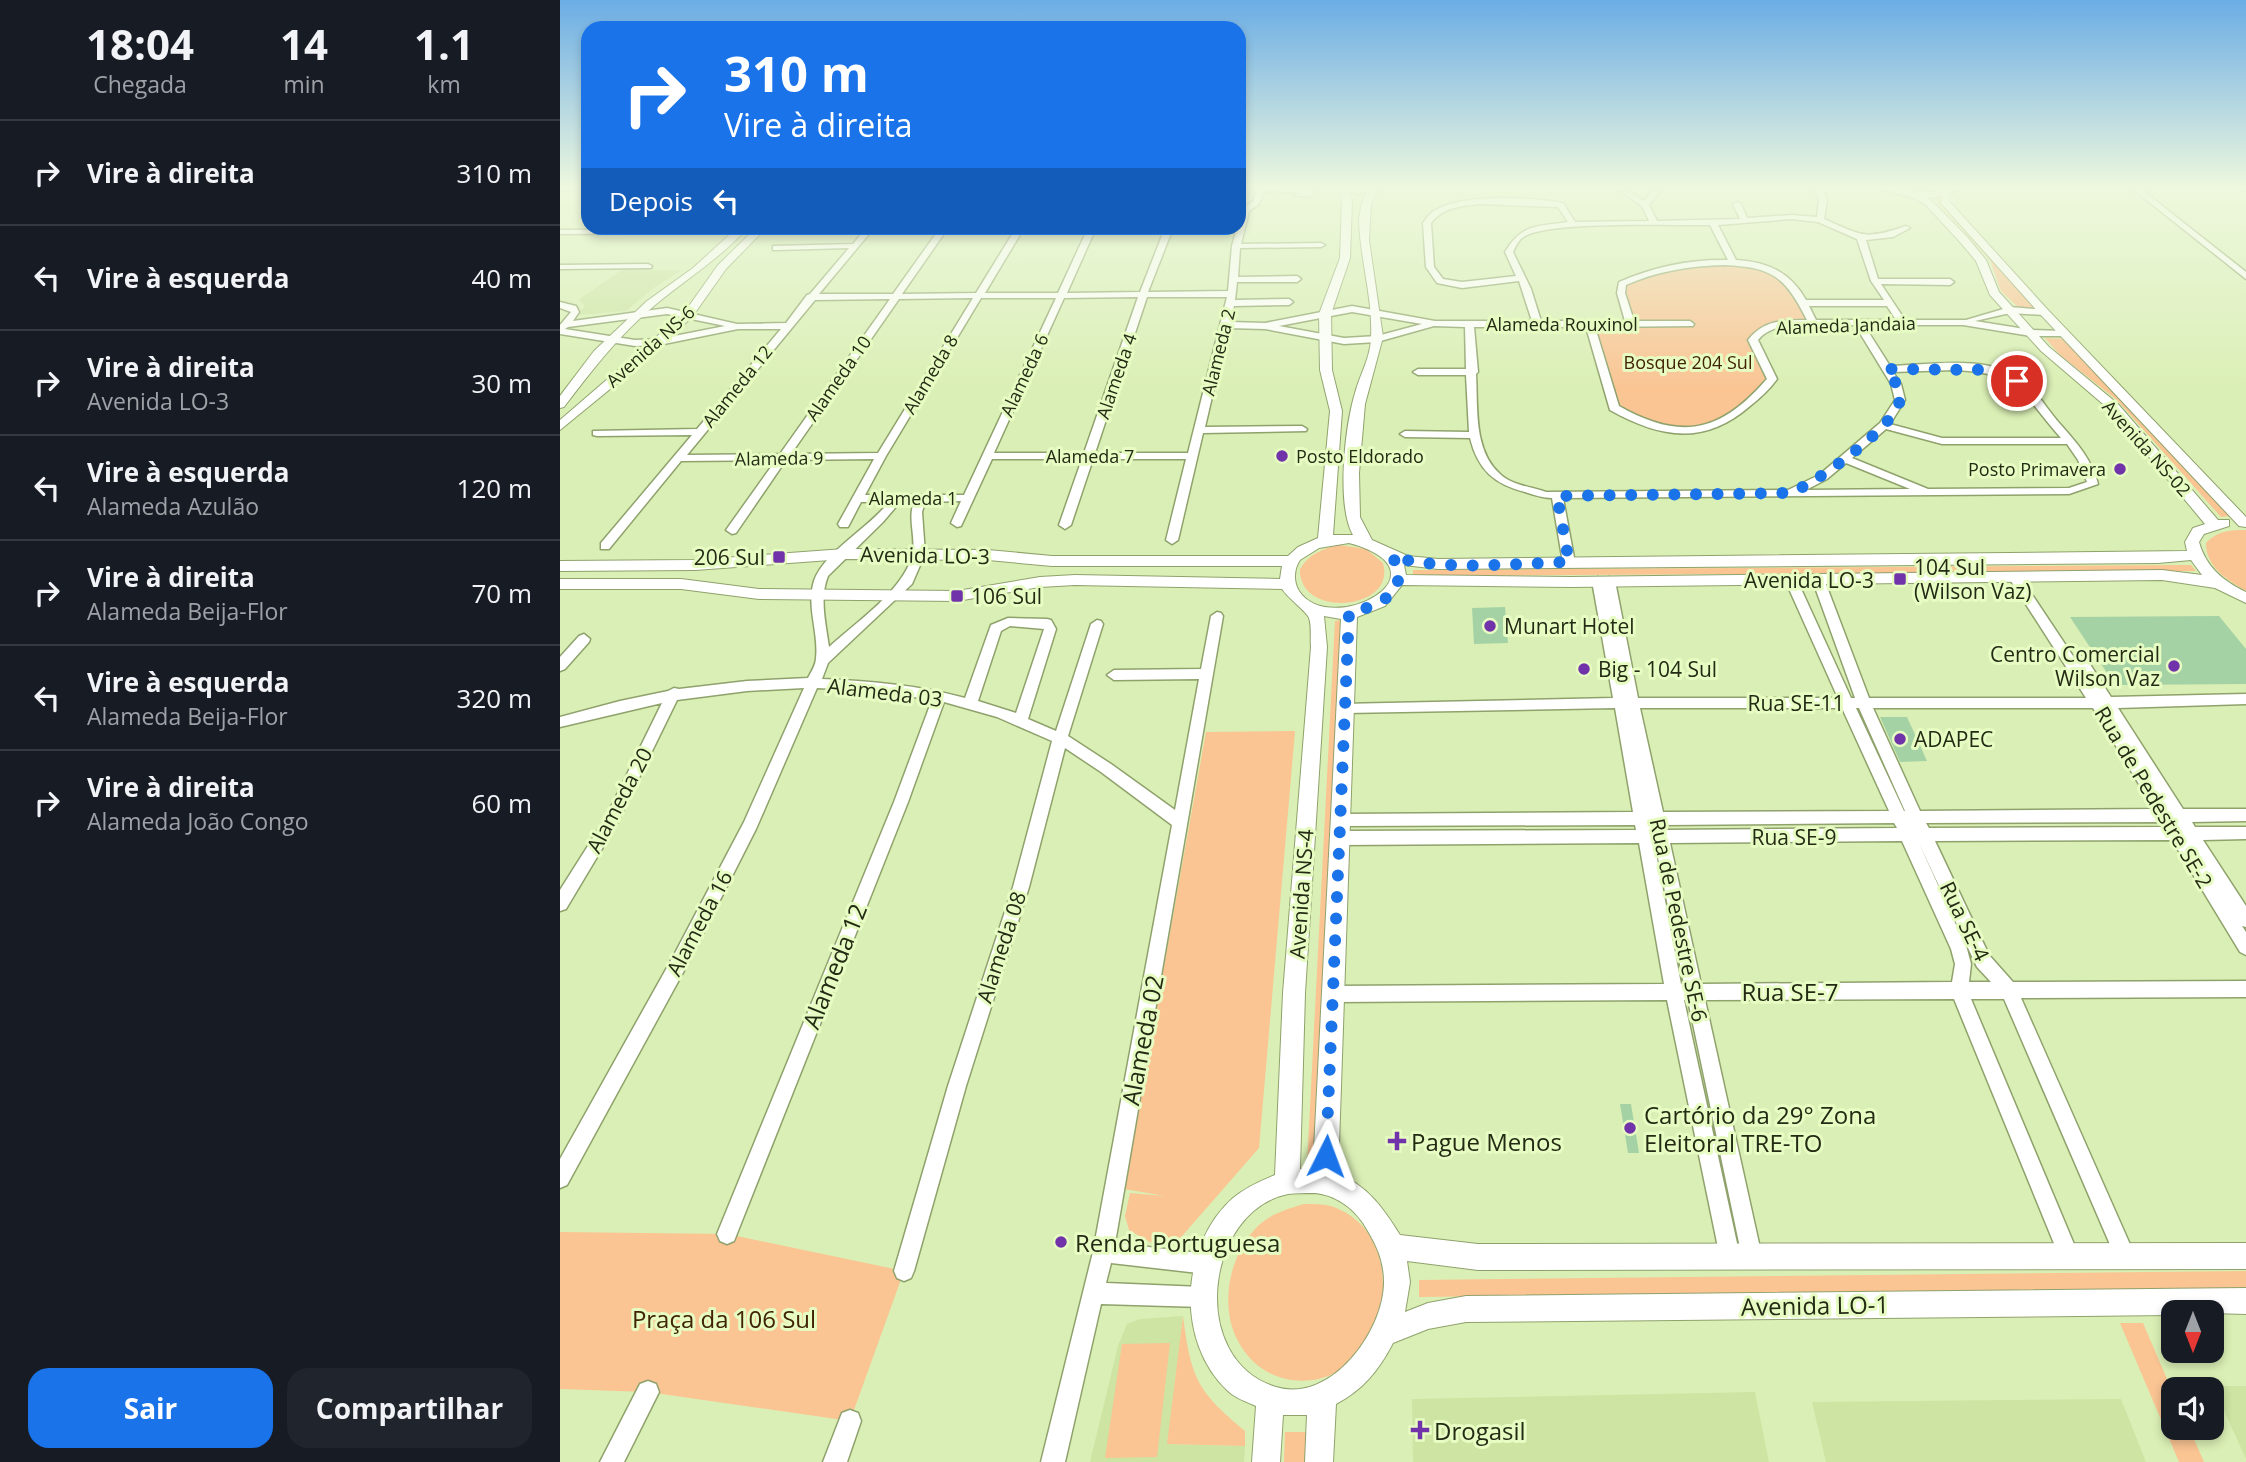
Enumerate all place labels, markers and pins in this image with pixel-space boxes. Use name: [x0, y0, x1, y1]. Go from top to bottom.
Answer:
pin: [1987, 351, 2047, 411]
place label: Posto Eldorado: [1296, 444, 1424, 468]
marker: Posto Eldorado: [1274, 448, 1290, 464]
place label: Posto Primavera: [1968, 457, 2106, 481]
marker: Posto Primavera: [2112, 461, 2128, 477]
place label: 206 Sul: [694, 543, 765, 571]
marker: 206 Sul: [771, 549, 787, 565]
place label: 104 Sul (Wilson Vaz): [1914, 553, 2031, 605]
marker: 104 Sul (Wilson Vaz): [1892, 571, 1908, 587]
place label: 106 Sul: [971, 582, 1042, 610]
marker: 106 Sul: [949, 588, 965, 604]
place label: Munart Hotel: [1504, 612, 1635, 640]
marker: Munart Hotel: [1482, 618, 1498, 634]
place label: Centro Comercial Wilson Vaz: [1990, 640, 2160, 692]
place label: Big - 104 Sul: [1598, 655, 1717, 683]
marker: Centro Comercial Wilson Vaz: [2166, 658, 2182, 674]
marker: Big - 104 Sul: [1576, 661, 1592, 677]
place label: ADAPEC: [1914, 725, 1993, 753]
marker: ADAPEC: [1892, 731, 1908, 747]
place label: Cartório da 29° Zona Eleitoral TRE-TO: [1644, 1098, 1876, 1159]
marker: Cartório da 29° Zona Eleitoral TRE-TO: [1622, 1120, 1638, 1136]
place label: Pague Menos: [1411, 1125, 1562, 1158]
marker: Pague Menos: [1389, 1133, 1405, 1149]
place label: Renda Portuguesa: [1075, 1226, 1280, 1259]
marker: Renda Portuguesa: [1053, 1234, 1069, 1250]
place label: Drogasil: [1434, 1414, 1526, 1447]
marker: Drogasil: [1412, 1422, 1428, 1438]

